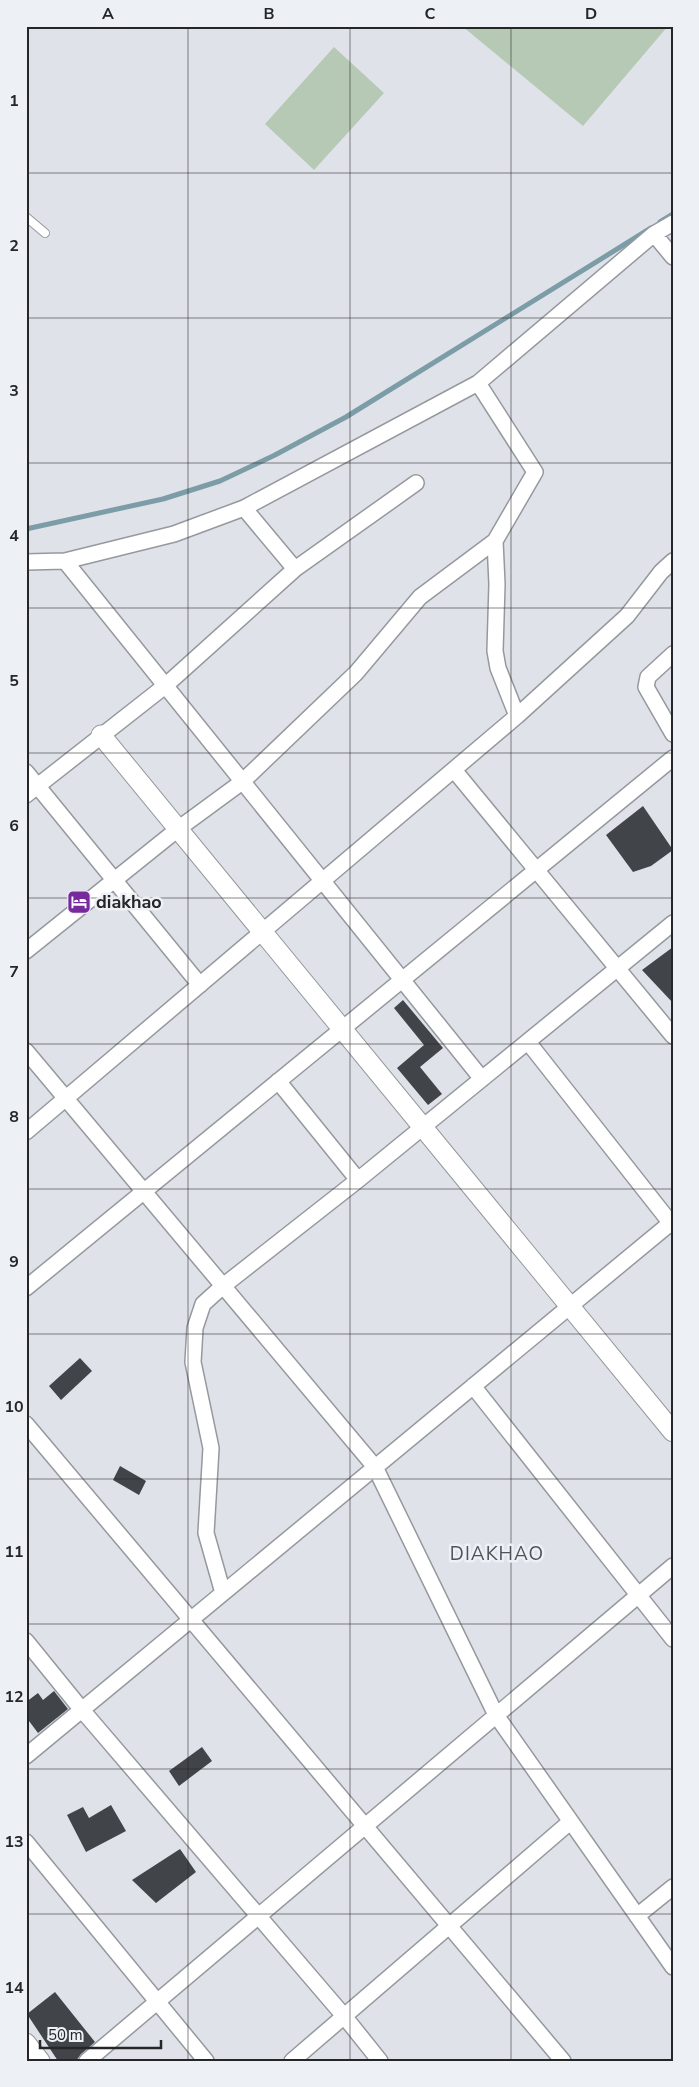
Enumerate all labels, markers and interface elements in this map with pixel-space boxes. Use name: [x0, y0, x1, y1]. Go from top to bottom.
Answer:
text: A: [102, 3, 114, 25]
text: B: [263, 3, 275, 25]
text: C: [425, 3, 436, 25]
text: D: [585, 3, 597, 25]
text: 1: [9, 90, 19, 112]
text: 2: [9, 235, 19, 257]
text: 3: [9, 380, 19, 402]
text: 4: [9, 525, 19, 547]
text: 5: [9, 670, 19, 692]
text: 6: [9, 815, 19, 837]
hotel icon: diakhao: [66, 889, 92, 915]
place label: diakhao: [96, 890, 162, 914]
text: 7: [9, 961, 19, 983]
text: 8: [9, 1106, 19, 1128]
text: 9: [9, 1251, 19, 1273]
text: 10: [4, 1396, 24, 1418]
text: 11: [4, 1541, 24, 1563]
district label: DIAKHAO: [450, 1541, 544, 1567]
text: 12: [4, 1686, 24, 1708]
text: 13: [4, 1831, 24, 1853]
text: 14: [4, 1977, 24, 1999]
scale bar: [40, 2017, 161, 2049]
text: 50 m: [48, 2025, 83, 2045]

